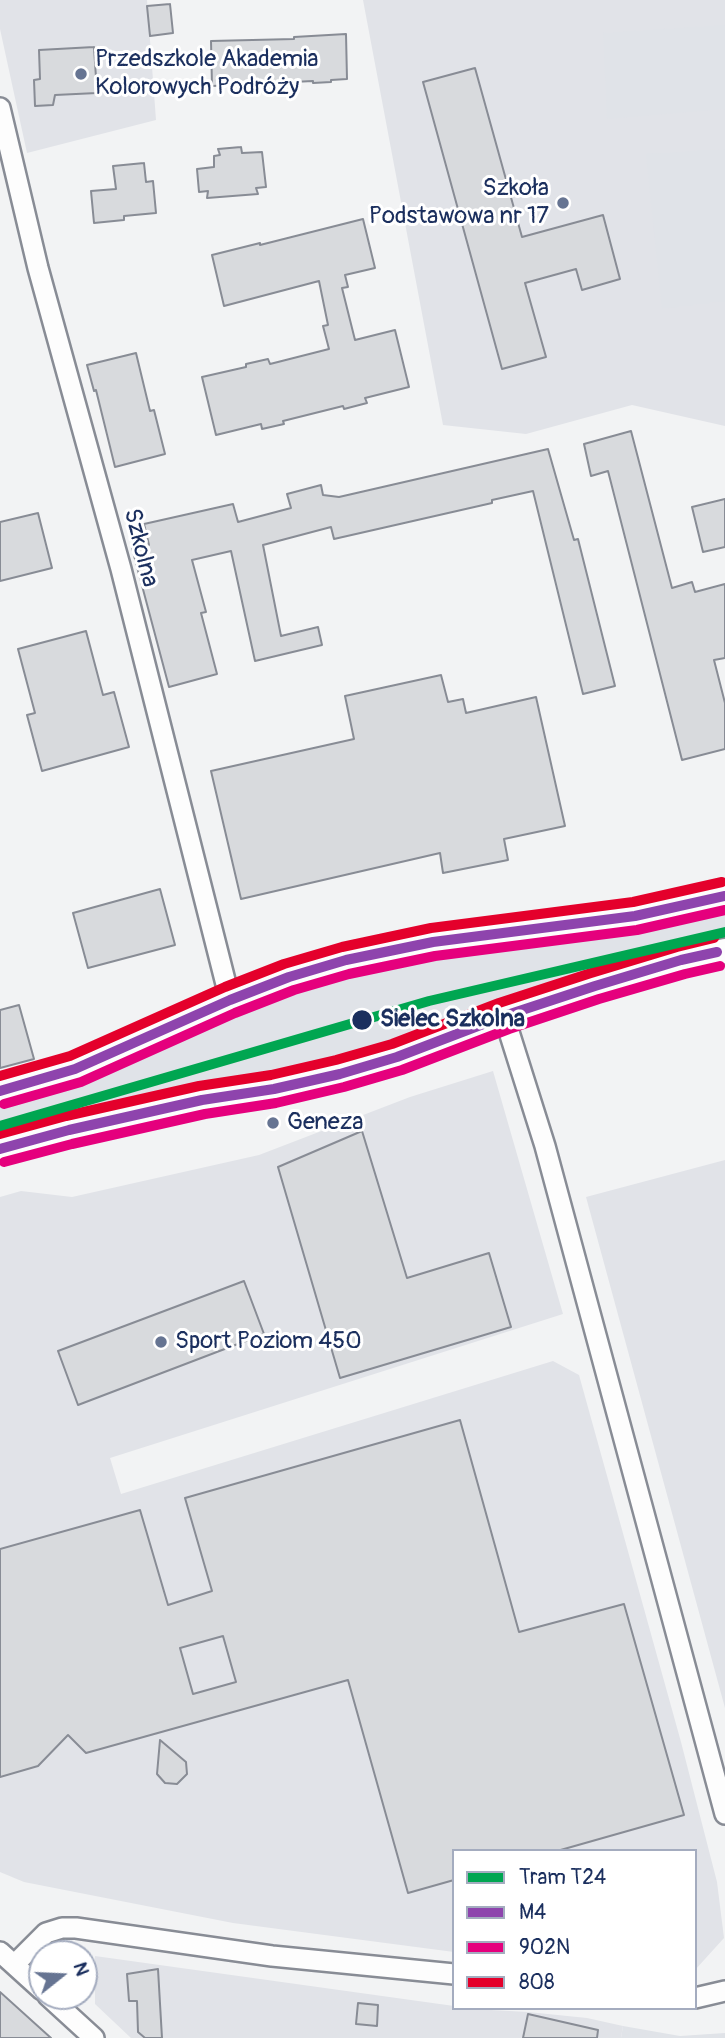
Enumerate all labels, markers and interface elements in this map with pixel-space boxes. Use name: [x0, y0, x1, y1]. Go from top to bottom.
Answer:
place label: Przedszkole Akademia Kolorowych Podróży: [95, 46, 318, 102]
marker: Przedszkole Akademia Kolorowych Podróży: [73, 66, 89, 82]
place label: Szkoła Podstawowa nr 17: [369, 175, 549, 231]
marker: Szkoła Podstawowa nr 17: [555, 195, 571, 211]
street label: Szkolna: [116, 506, 164, 590]
place label: Sielec Szkolna: [380, 1006, 525, 1034]
marker: Sielec Szkolna: [350, 1008, 374, 1032]
place label: Geneza: [287, 1109, 363, 1137]
marker: Geneza: [265, 1115, 281, 1131]
place label: Sport Poziom 450: [175, 1328, 362, 1356]
marker: Sport Poziom 450: [153, 1334, 169, 1350]
legend: [452, 1849, 697, 2010]
text: Tram T24: [519, 1864, 606, 1891]
text: M4: [519, 1899, 546, 1926]
text: 902N: [519, 1934, 570, 1961]
north arrow: [28, 1940, 98, 2010]
text: N: [68, 1959, 94, 1979]
text: 808: [519, 1969, 555, 1996]

